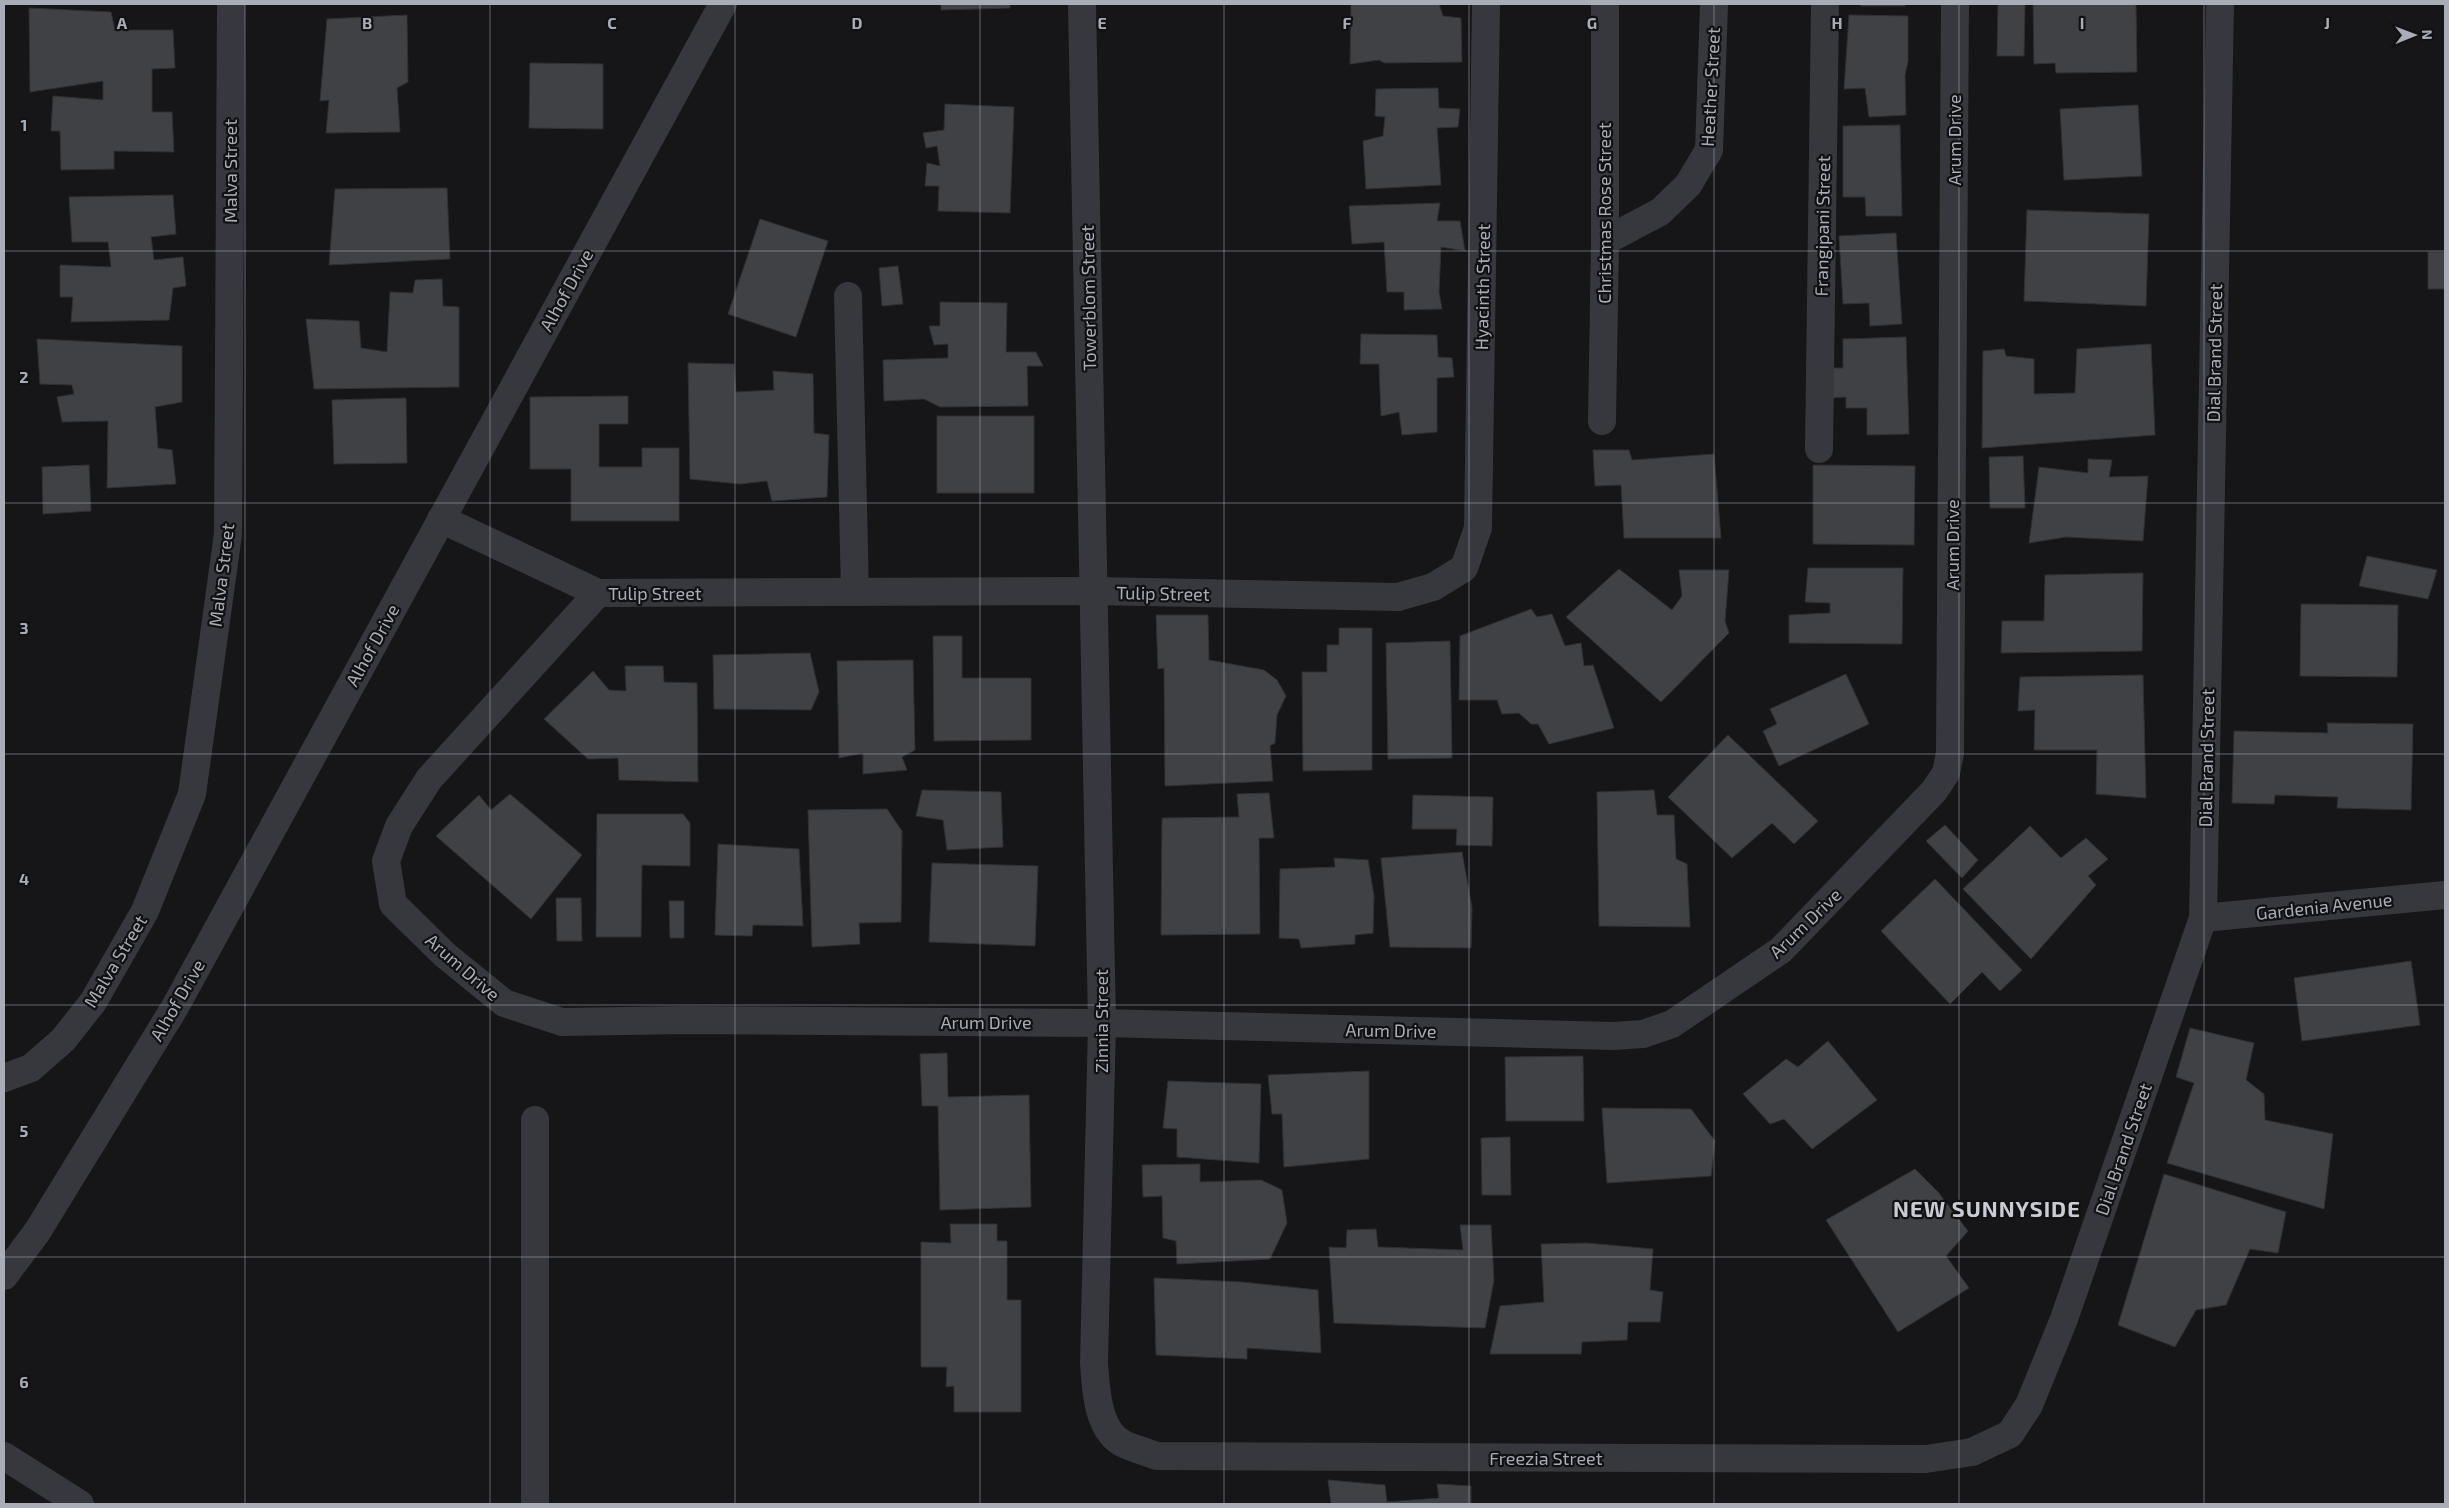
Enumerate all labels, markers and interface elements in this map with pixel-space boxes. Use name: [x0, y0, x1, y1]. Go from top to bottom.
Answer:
north arrow: [2389, 10, 2439, 60]
text: A: [117, 13, 128, 32]
text: B: [362, 13, 372, 32]
text: C: [607, 13, 617, 32]
text: D: [852, 13, 863, 32]
text: E: [1097, 13, 1107, 32]
text: F: [1343, 13, 1352, 32]
text: G: [1587, 13, 1597, 32]
text: H: [1831, 13, 1843, 32]
text: I: [2080, 13, 2084, 32]
text: J: [2324, 13, 2330, 32]
street label: Heather Street: [1696, 27, 1724, 147]
text: N: [2419, 30, 2436, 40]
street label: Arum Drive: [1943, 94, 1965, 186]
text: 1: [21, 115, 27, 134]
street label: Malva Street: [219, 119, 241, 223]
street label: Christmas Rose Street: [1593, 122, 1615, 304]
street label: Frangipani Street: [1810, 155, 1834, 297]
street label: Hyacinth Street: [1470, 223, 1494, 350]
street label: Towerblom Street: [1076, 225, 1100, 371]
street label: Alhof Drive: [534, 245, 598, 335]
street label: Dial Brand Street: [2202, 284, 2226, 422]
text: 2: [19, 367, 29, 386]
street label: Arum Drive: [1941, 499, 1963, 591]
street label: Malva Street: [204, 522, 238, 628]
street label: Tulip Street: [1116, 581, 1210, 605]
street label: Tulip Street: [608, 582, 702, 604]
street label: Alhof Drive: [340, 600, 404, 690]
text: 3: [19, 618, 29, 637]
street label: Dial Brand Street: [2194, 689, 2218, 827]
text: 4: [19, 869, 29, 888]
street label: Arum Drive: [1765, 883, 1845, 963]
street label: Gardenia Avenue: [2255, 888, 2393, 924]
street label: Malva Street: [79, 911, 151, 1011]
street label: Arum Drive: [421, 929, 505, 1005]
street label: Alhof Drive: [145, 955, 209, 1045]
street label: Zinnia Street: [1090, 969, 1112, 1073]
street label: Arum Drive: [940, 1011, 1032, 1033]
street label: Arum Drive: [1345, 1018, 1437, 1042]
street label: Dial Brand Street: [2090, 1080, 2156, 1218]
text: 5: [20, 1121, 29, 1140]
district label: NEW SUNNYSIDE: [1893, 1195, 2081, 1221]
text: 6: [19, 1372, 29, 1391]
street label: Freezia Street: [1489, 1447, 1603, 1469]

